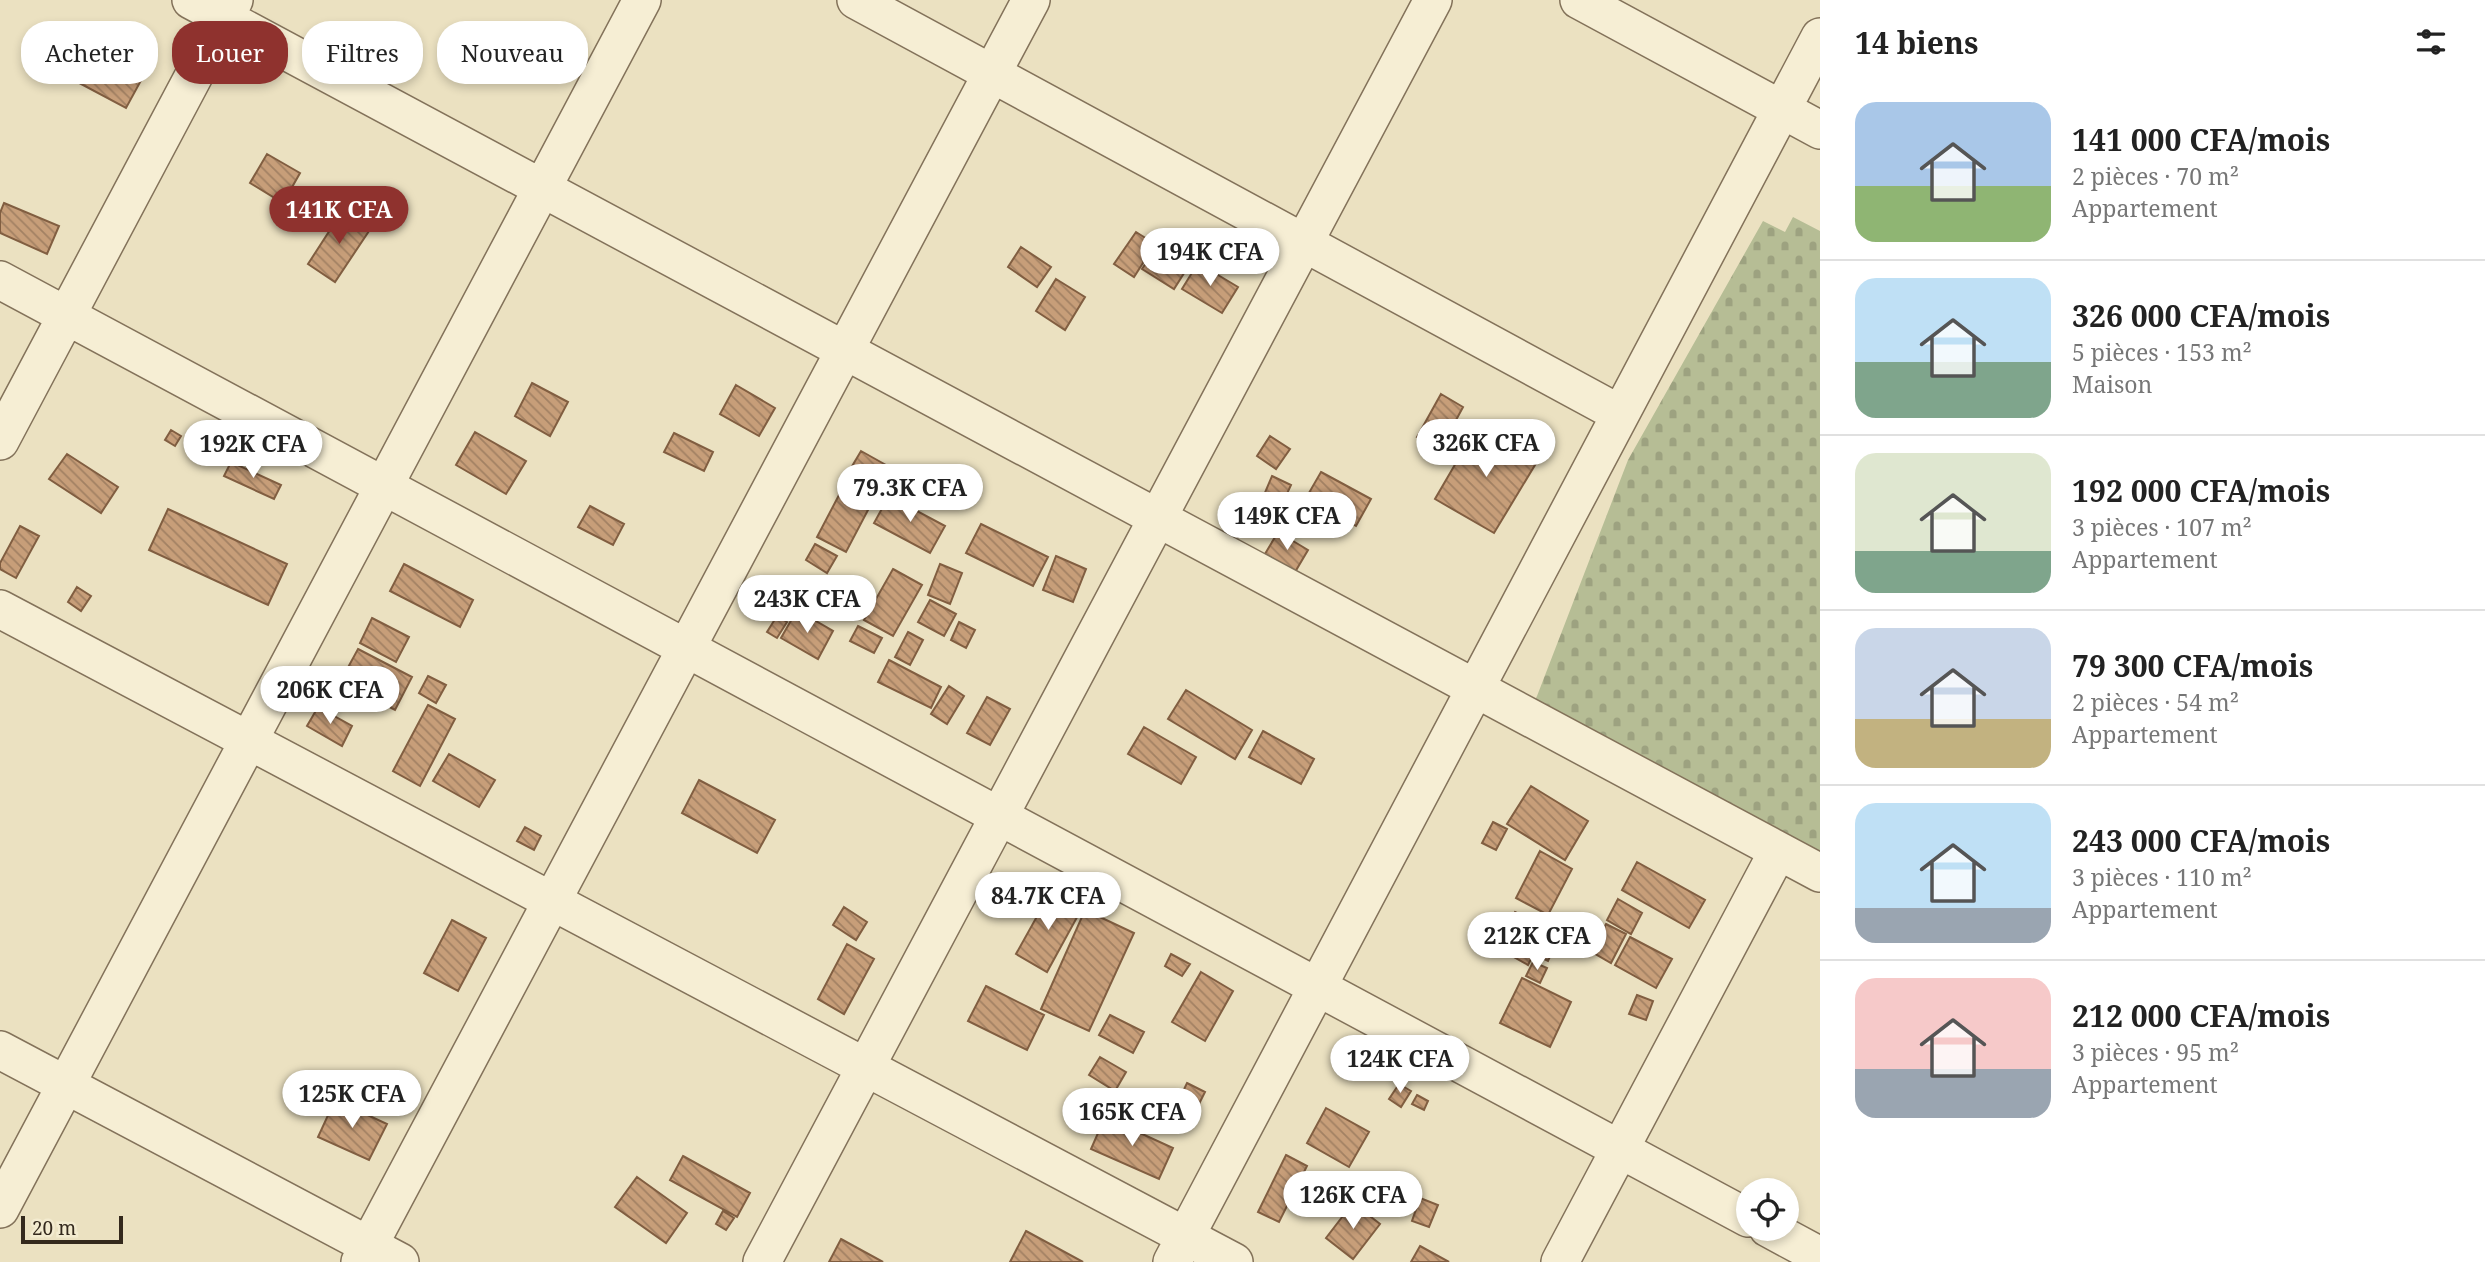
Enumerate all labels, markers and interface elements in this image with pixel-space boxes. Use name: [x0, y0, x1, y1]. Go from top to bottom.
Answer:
chip: Acheter: [21, 21, 158, 84]
chip: Louer: [172, 21, 288, 84]
chip: Filtres: [302, 21, 423, 84]
chip: Nouveau: [437, 21, 588, 84]
text: 14 biens: [1855, 22, 1978, 63]
icon: filters: [2412, 23, 2450, 61]
text: 141 000 CFA/mois: [2072, 119, 2330, 160]
icon: home: [1911, 130, 1995, 214]
text: 2 pièces · 70 m²: [2072, 160, 2239, 192]
pin: 141K CFA: [267, 187, 411, 246]
text: Appartement: [2072, 192, 2218, 224]
text: 141K CFA: [285, 193, 393, 225]
pin: 194K CFA: [1138, 229, 1282, 288]
text: 194K CFA: [1156, 235, 1264, 267]
text: 326 000 CFA/mois: [2072, 295, 2330, 336]
icon: home: [1911, 306, 1995, 390]
text: 5 pièces · 153 m²: [2072, 336, 2252, 368]
text: Maison: [2072, 368, 2152, 400]
pin: 192K CFA: [181, 420, 325, 480]
pin: 326K CFA: [1414, 420, 1558, 479]
text: 326K CFA: [1432, 426, 1540, 458]
text: 192K CFA: [199, 427, 307, 459]
pin: 79.3K CFA: [830, 464, 990, 524]
text: 192 000 CFA/mois: [2072, 470, 2330, 511]
text: 79.3K CFA: [853, 471, 967, 503]
icon: home: [1911, 481, 1995, 565]
pin: 149K CFA: [1215, 492, 1359, 552]
text: 149K CFA: [1233, 499, 1341, 531]
text: 3 pièces · 107 m²: [2072, 511, 2252, 543]
text: Appartement: [2072, 543, 2218, 575]
pin: 243K CFA: [735, 576, 879, 635]
text: 243K CFA: [753, 582, 861, 614]
text: 79 300 CFA/mois: [2072, 645, 2313, 686]
icon: home: [1911, 656, 1995, 740]
pin: 206K CFA: [258, 666, 402, 726]
text: 206K CFA: [276, 673, 384, 705]
text: 2 pièces · 54 m²: [2072, 686, 2239, 718]
text: Appartement: [2072, 718, 2218, 750]
text: 243 000 CFA/mois: [2072, 820, 2330, 861]
icon: home: [1911, 831, 1995, 915]
text: 3 pièces · 110 m²: [2072, 861, 2252, 893]
pin: 84.7K CFA: [968, 872, 1128, 932]
text: 84.7K CFA: [991, 879, 1105, 911]
text: Appartement: [2072, 893, 2218, 925]
pin: 212K CFA: [1465, 912, 1609, 972]
text: 212K CFA: [1483, 919, 1591, 951]
text: 212 000 CFA/mois: [2072, 995, 2330, 1036]
icon: home: [1911, 1006, 1995, 1090]
pin: 124K CFA: [1328, 1036, 1472, 1095]
text: 3 pièces · 95 m²: [2072, 1036, 2239, 1068]
text: 124K CFA: [1346, 1042, 1454, 1074]
text: Appartement: [2072, 1068, 2218, 1100]
pin: 125K CFA: [280, 1070, 424, 1130]
text: 125K CFA: [298, 1077, 406, 1109]
pin: 165K CFA: [1060, 1088, 1204, 1148]
text: 165K CFA: [1078, 1095, 1186, 1127]
pin: 126K CFA: [1281, 1172, 1425, 1231]
text: 126K CFA: [1299, 1178, 1407, 1210]
map controls: [1736, 1178, 1799, 1241]
button: locate: [1736, 1178, 1799, 1241]
scale bar: [21, 1213, 122, 1245]
text: 20 m: [32, 1215, 76, 1241]

